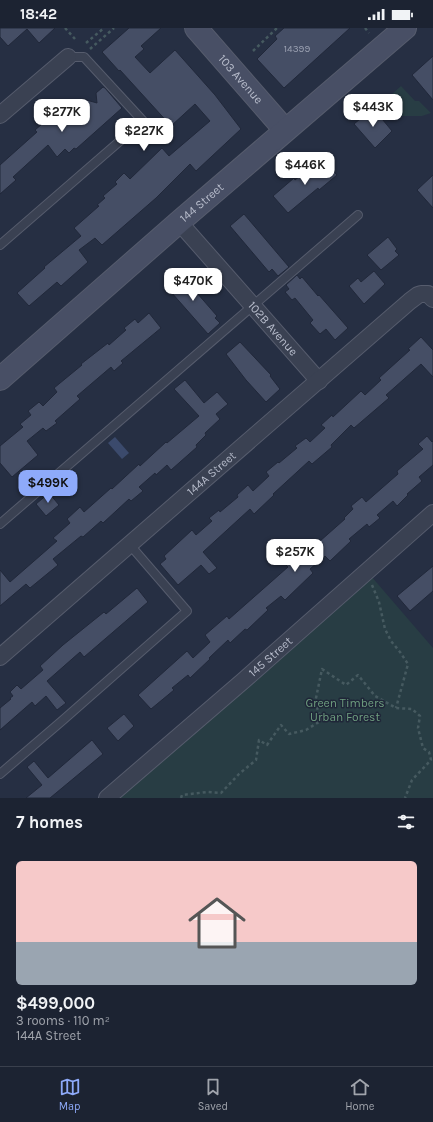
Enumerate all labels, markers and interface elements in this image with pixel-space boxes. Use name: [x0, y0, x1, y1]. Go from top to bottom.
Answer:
text: 18:42: [20, 5, 57, 23]
house number: 14399: [284, 43, 310, 55]
street label: 103 Avenue: [216, 52, 266, 107]
pin: $443K: [345, 94, 401, 128]
pin: $277K: [34, 99, 90, 133]
text: $443K: [352, 99, 394, 114]
text: $277K: [43, 104, 81, 119]
pin: $227K: [116, 118, 172, 152]
text: $227K: [124, 123, 164, 138]
pin: $446K: [277, 152, 333, 186]
text: $446K: [285, 157, 325, 172]
street label: 144 Street: [177, 180, 227, 225]
pin: $470K: [165, 268, 221, 302]
text: $470K: [173, 273, 213, 288]
street label: 102B Avenue: [245, 298, 301, 359]
street label: 144A Street: [184, 448, 239, 498]
pin: $499K: [20, 470, 76, 504]
text: $499K: [27, 475, 69, 490]
pin: $257K: [267, 539, 323, 573]
text: $257K: [275, 544, 315, 559]
street label: 145 Street: [246, 634, 295, 680]
park label: Green Timbers Urban Forest: [305, 696, 385, 724]
icon: filters: [395, 811, 417, 833]
text: 7 homes: [16, 812, 83, 832]
icon: home: [181, 887, 253, 959]
text: $499,000: [16, 993, 95, 1013]
text: 3 rooms · 110 m²: [16, 1013, 110, 1028]
text: 144A Street: [16, 1028, 81, 1043]
tab: Map: [59, 1076, 81, 1113]
tab: Saved: [198, 1076, 228, 1113]
tab: Home: [345, 1076, 374, 1113]

